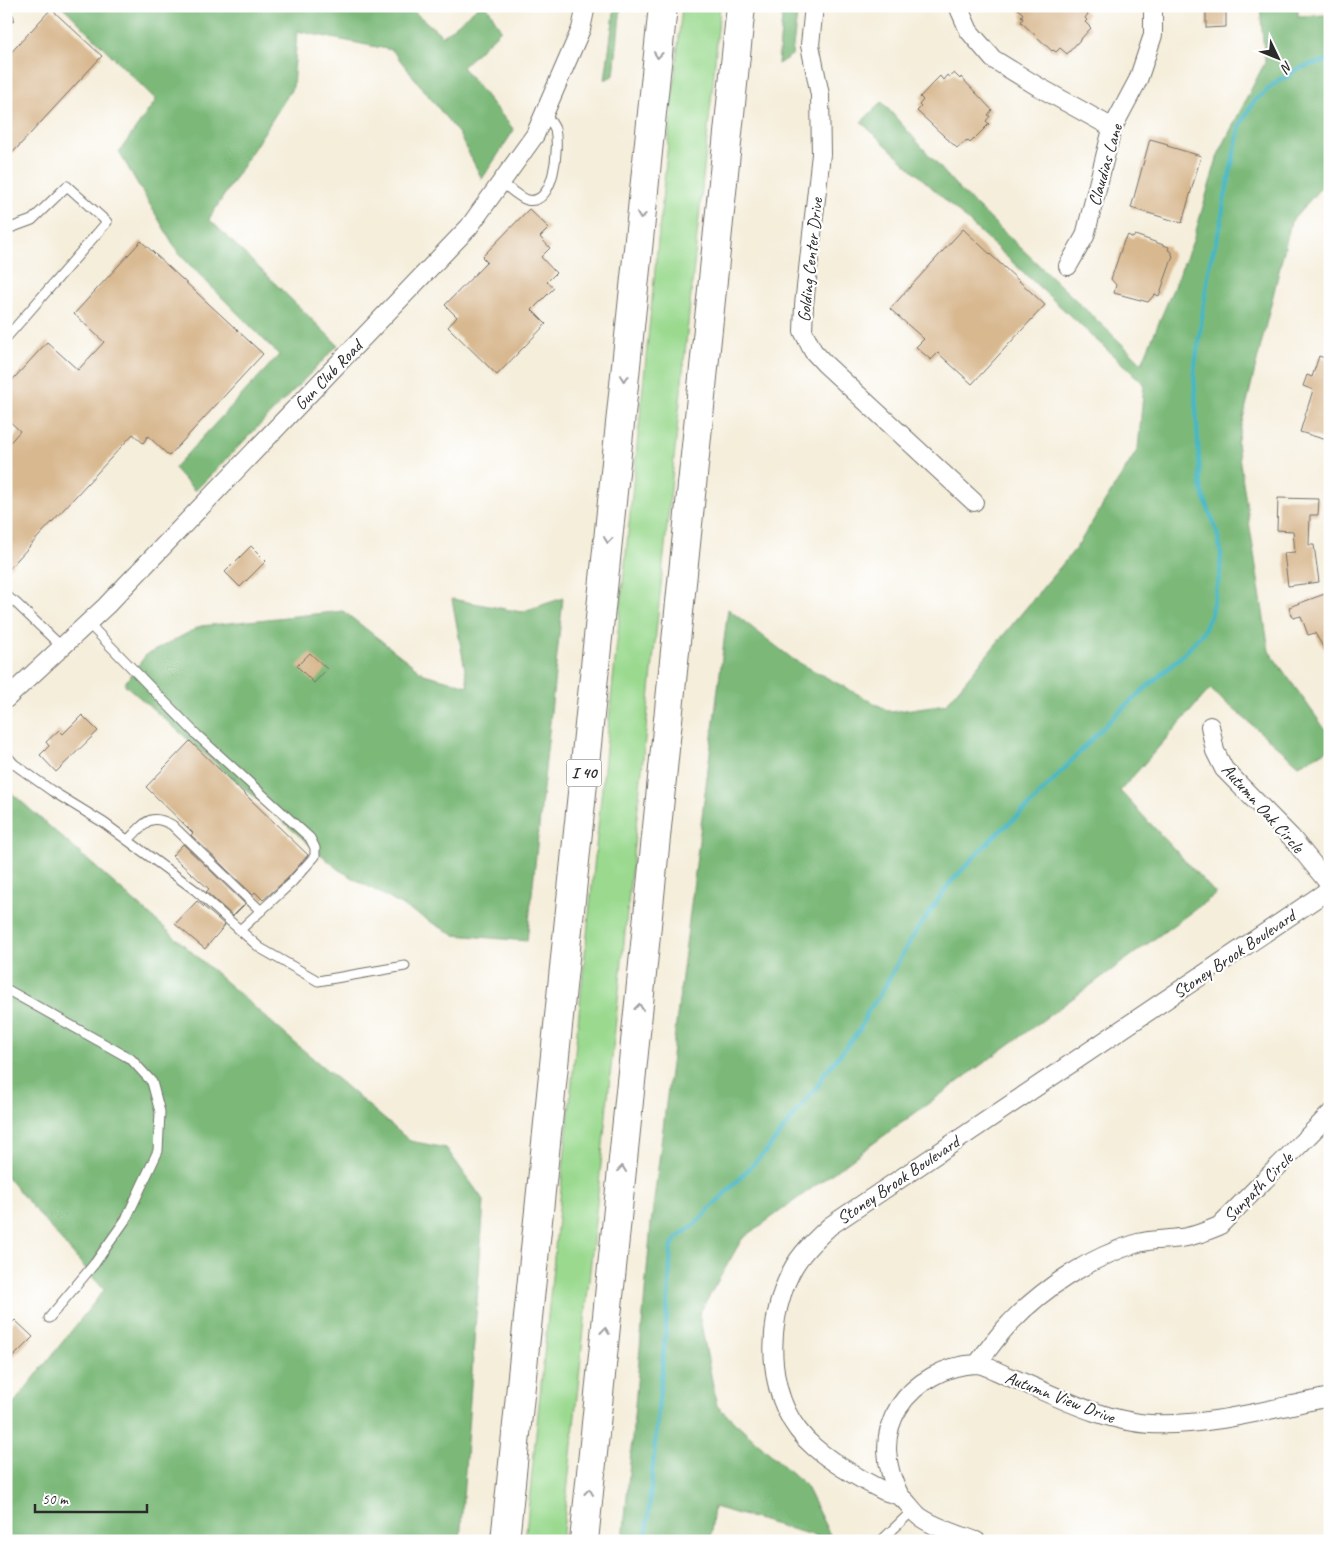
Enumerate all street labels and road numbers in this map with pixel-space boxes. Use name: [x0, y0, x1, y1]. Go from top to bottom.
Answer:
street label: Claudias Lane: [1083, 121, 1127, 208]
street label: Golding Center Drive: [793, 196, 828, 323]
street label: Gun Club Road: [289, 333, 369, 414]
street label: Autumn Oak Circle: [1217, 759, 1310, 858]
road number: I 40: [566, 760, 602, 786]
street label: Stoney Brook Boulevard: [1168, 903, 1302, 1003]
street label: Stoney Brook Boulevard: [832, 1129, 966, 1229]
street label: Sunpath Circle: [1218, 1147, 1298, 1227]
street label: Autumn View Drive: [1002, 1366, 1119, 1428]

